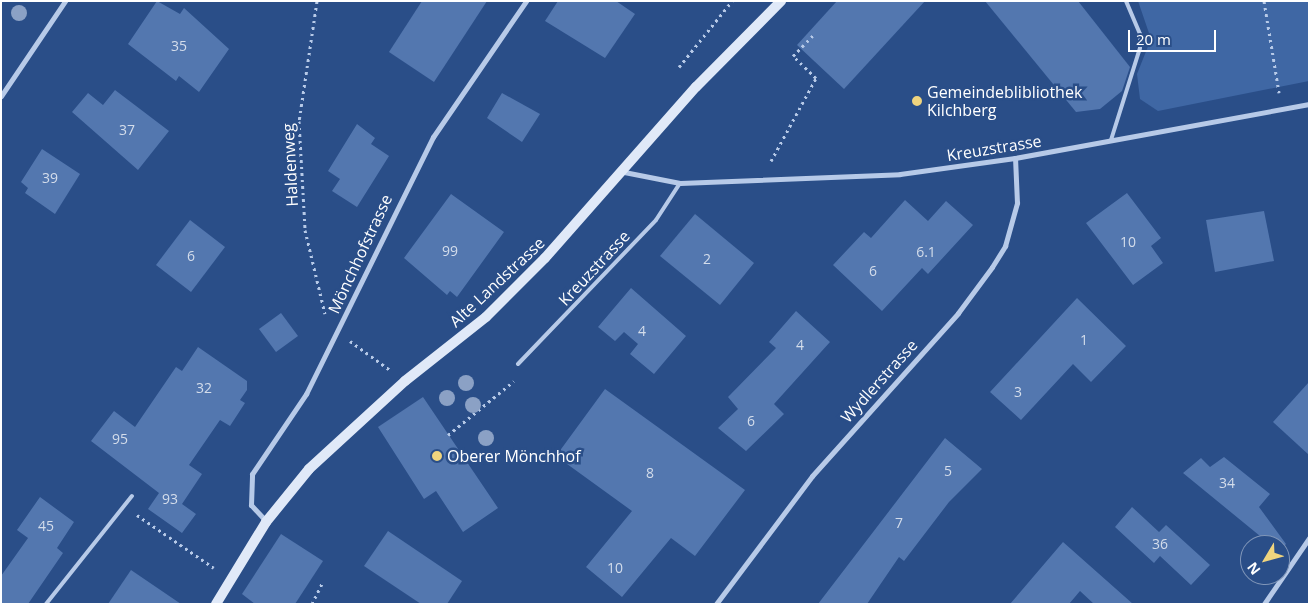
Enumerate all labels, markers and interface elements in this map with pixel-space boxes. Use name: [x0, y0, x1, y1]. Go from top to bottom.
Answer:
scale bar: [1130, 20, 1218, 52]
text: 20 m: [1136, 29, 1171, 49]
house number: 35: [171, 38, 187, 54]
place label: Gemeindeblibliothek Kilchberg: [927, 82, 1082, 120]
marker: Gemeindeblibliothek Kilchberg: [911, 95, 923, 107]
house number: 37: [119, 122, 135, 138]
street label: Haldenweg: [278, 123, 302, 207]
street label: Kreuzstrasse: [945, 131, 1043, 165]
house number: 39: [42, 170, 58, 186]
street label: Mönchhofstrasse: [324, 191, 396, 317]
street label: Kreuzstrasse: [554, 226, 634, 310]
street label: Alte Landstrasse: [446, 233, 548, 331]
house number: 10: [1120, 234, 1136, 250]
house number: 99: [442, 243, 458, 259]
house number: 6.1: [916, 244, 936, 260]
house number: 6: [187, 248, 195, 264]
house number: 2: [703, 251, 711, 267]
house number: 6: [869, 263, 877, 279]
house number: 4: [638, 323, 646, 339]
house number: 1: [1080, 332, 1088, 348]
street label: Wydlerstrasse: [837, 336, 921, 426]
house number: 4: [796, 337, 804, 353]
house number: 32: [196, 380, 212, 396]
house number: 3: [1014, 384, 1022, 400]
house number: 6: [747, 413, 755, 429]
house number: 95: [112, 431, 128, 447]
place label: Oberer Mönchhof: [447, 446, 581, 466]
marker: Oberer Mönchhof: [431, 450, 443, 462]
house number: 5: [944, 463, 952, 479]
house number: 8: [646, 465, 654, 481]
house number: 34: [1219, 475, 1235, 491]
house number: 93: [162, 491, 178, 507]
house number: 7: [895, 515, 903, 531]
house number: 45: [38, 518, 54, 534]
north arrow: [1240, 535, 1290, 585]
house number: 36: [1152, 536, 1168, 552]
text: N: [1242, 558, 1264, 579]
house number: 10: [607, 560, 623, 576]

